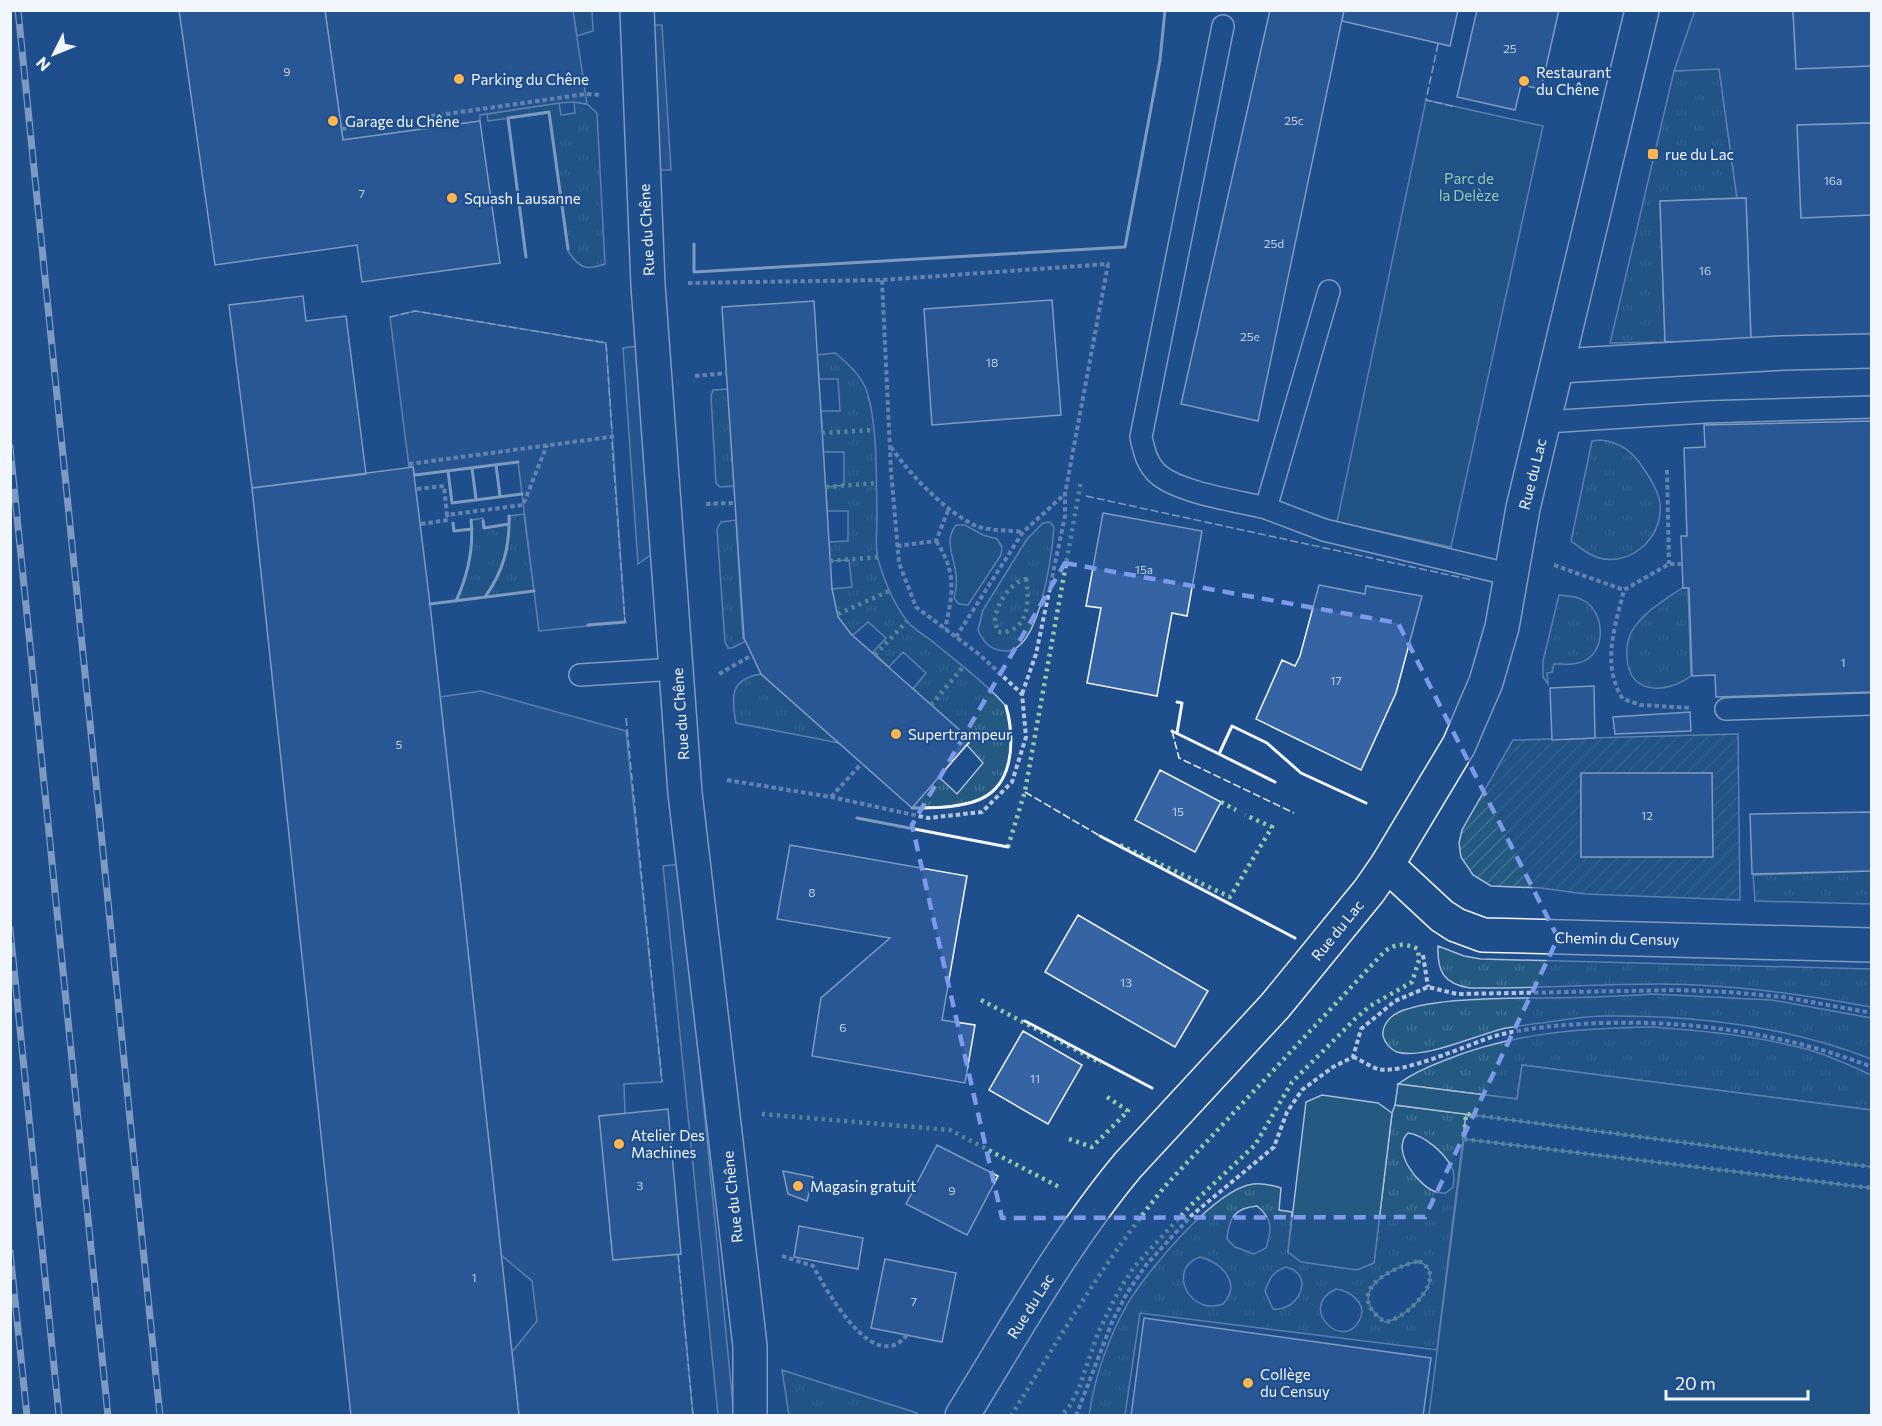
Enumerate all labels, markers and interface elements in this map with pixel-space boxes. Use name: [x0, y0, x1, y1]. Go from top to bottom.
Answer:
north arrow: [24, 24, 84, 84]
house number: 25: [1503, 41, 1517, 55]
text: N: [32, 54, 54, 75]
place label: Restaurant du Chêne: [1536, 63, 1611, 98]
house number: 9: [283, 64, 291, 78]
place label: Parking du Chêne: [471, 70, 589, 88]
marker: Parking du Chêne: [452, 72, 466, 86]
marker: Restaurant du Chêne: [1517, 74, 1531, 88]
place label: Garage du Chêne: [345, 112, 460, 130]
house number: 25c: [1284, 113, 1304, 127]
marker: Garage du Chêne: [326, 114, 340, 128]
place label: rue du Lac: [1665, 145, 1734, 163]
marker: rue du Lac: [1646, 147, 1660, 161]
park label: Parc de la Delèze: [1439, 169, 1499, 204]
house number: 16a: [1824, 173, 1842, 187]
street label: Rue du Chêne: [635, 183, 657, 277]
house number: 7: [359, 186, 365, 200]
place label: Squash Lausanne: [464, 189, 581, 207]
marker: Squash Lausanne: [445, 191, 459, 205]
house number: 25d: [1264, 236, 1284, 250]
house number: 16: [1699, 263, 1711, 277]
house number: 25e: [1240, 329, 1260, 343]
house number: 18: [986, 355, 998, 369]
street label: Rue du Lac: [1514, 436, 1550, 512]
house number: 15a: [1135, 562, 1153, 576]
house number: 1: [1840, 655, 1846, 669]
street label: Rue du Chêne: [668, 667, 692, 761]
house number: 17: [1330, 673, 1342, 687]
place label: Supertrampeur: [908, 725, 1012, 743]
marker: Supertrampeur: [889, 727, 903, 741]
house number: 5: [396, 737, 403, 751]
house number: 15: [1172, 804, 1184, 818]
house number: 12: [1641, 808, 1653, 822]
house number: 8: [808, 885, 816, 899]
street label: Rue du Lac: [1307, 896, 1367, 964]
street label: Chemin du Censuy: [1554, 928, 1680, 948]
house number: 13: [1120, 975, 1132, 989]
house number: 6: [839, 1020, 847, 1034]
house number: 11: [1030, 1071, 1040, 1085]
place label: Atelier Des Machines: [631, 1126, 705, 1161]
marker: Atelier Des Machines: [612, 1137, 626, 1151]
street label: Rue du Chêne: [718, 1150, 746, 1244]
place label: Magasin gratuit: [810, 1177, 916, 1195]
house number: 3: [637, 1178, 644, 1192]
marker: Magasin gratuit: [791, 1179, 805, 1193]
house number: 9: [948, 1183, 956, 1197]
house number: 1: [471, 1270, 477, 1284]
street label: Rue du Lac: [1003, 1270, 1057, 1342]
house number: 7: [911, 1294, 917, 1308]
scale bar: [1666, 1363, 1808, 1401]
place label: Collège du Censuy: [1260, 1365, 1330, 1400]
text: 20 m: [1675, 1372, 1716, 1394]
marker: Collège du Censuy: [1241, 1376, 1255, 1390]

